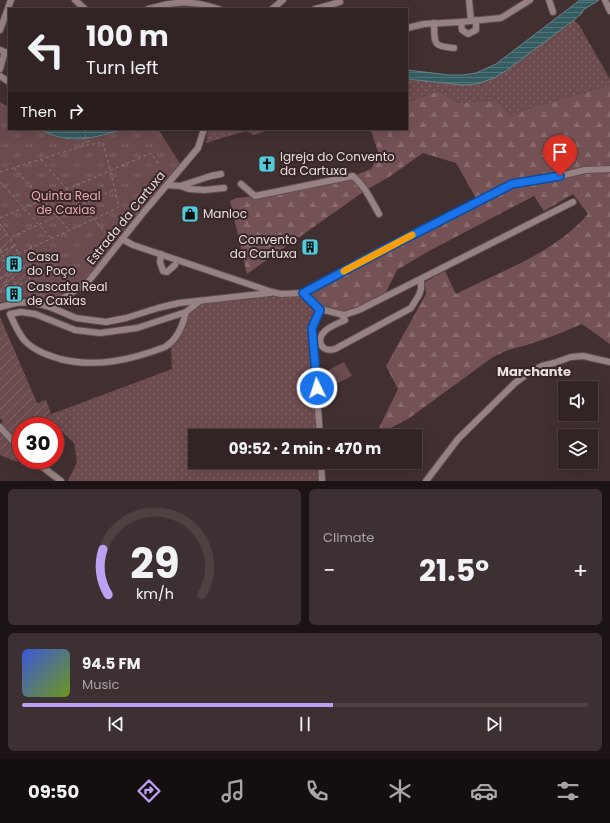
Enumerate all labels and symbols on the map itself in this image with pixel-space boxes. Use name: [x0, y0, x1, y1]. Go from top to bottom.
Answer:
pin: [543, 135, 577, 176]
place label: Igreja do Convento da Cartuxa: [280, 148, 395, 179]
church icon: Igreja do Convento da Cartuxa: [257, 154, 277, 174]
street label: Estrada da Cartuxa: [83, 167, 169, 268]
park label: Quinta Real de Caxias: [31, 187, 101, 218]
shop icon: Manloc: [180, 204, 200, 224]
place label: Manloc: [203, 205, 247, 222]
place label: Convento da Cartuxa: [230, 231, 297, 262]
building icon: Convento da Cartuxa: [300, 237, 320, 257]
place label: Casa do Poço: [27, 248, 76, 279]
building icon: Casa do Poço: [4, 254, 24, 274]
place label: Cascata Real de Caxias: [27, 278, 108, 309]
building icon: Cascata Real de Caxias: [4, 284, 24, 304]
district label: Marchante: [497, 362, 571, 381]
position arrow: [296, 367, 338, 409]
speed limit sign: 30: [12, 417, 64, 469]

